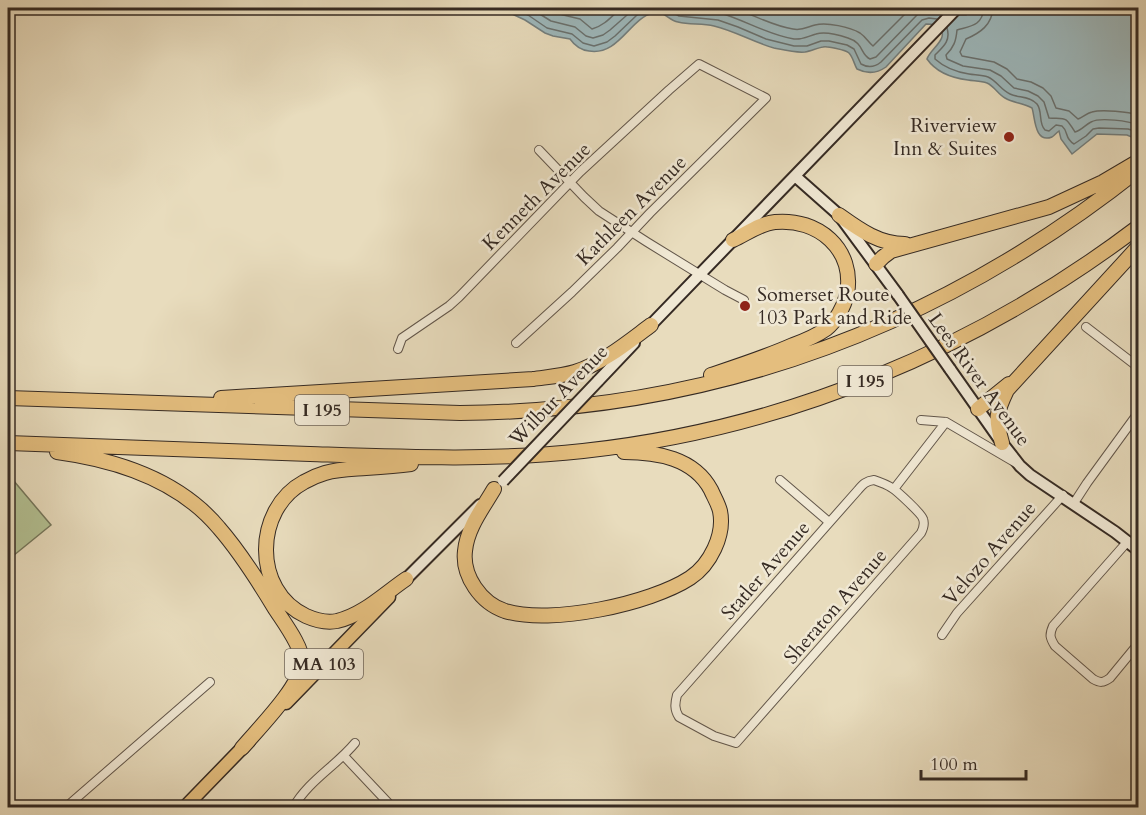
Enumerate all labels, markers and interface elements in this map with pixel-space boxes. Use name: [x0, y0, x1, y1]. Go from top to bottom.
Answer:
place label: Riverview Inn & Suites: [893, 112, 997, 162]
marker: Riverview Inn & Suites: [1002, 130, 1016, 144]
street label: Kenneth Avenue: [476, 136, 597, 257]
street label: Kathleen Avenue: [570, 149, 692, 271]
place label: Somerset Route 103 Park and Ride: [757, 281, 912, 331]
marker: Somerset Route 103 Park and Ride: [738, 299, 752, 313]
street label: Lees River Avenue: [922, 307, 1037, 451]
street label: Wilbur Avenue: [502, 338, 614, 453]
road number: I 195: [838, 366, 892, 396]
road number: I 195: [295, 395, 349, 425]
street label: Velozo Avenue: [937, 496, 1042, 611]
street label: Statler Avenue: [715, 515, 816, 626]
street label: Sheraton Avenue: [778, 543, 893, 670]
road number: MA 103: [285, 649, 363, 679]
scale bar: [921, 743, 1026, 781]
text: 100 m: [930, 752, 978, 777]

